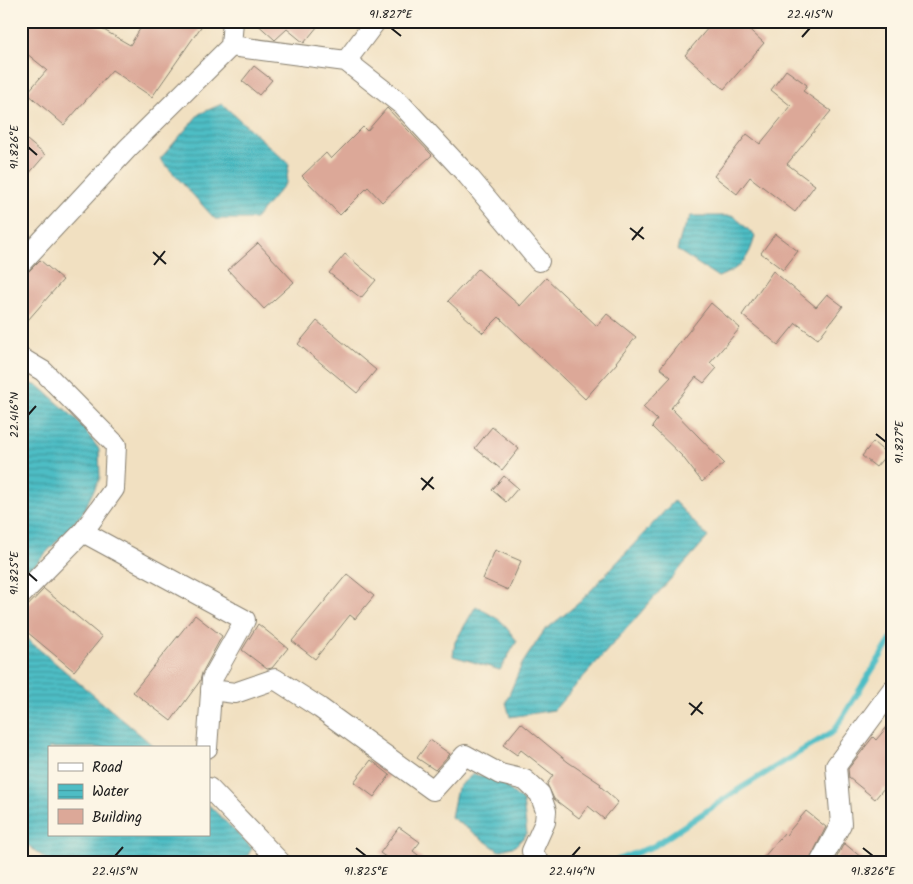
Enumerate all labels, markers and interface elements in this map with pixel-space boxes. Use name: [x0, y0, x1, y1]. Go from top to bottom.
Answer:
text: 91.827°E: [369, 5, 414, 24]
text: 22.415°N: [787, 5, 833, 24]
text: 91.826°E: [5, 124, 24, 169]
text: 22.416°N: [5, 392, 24, 438]
text: 91.827°E: [890, 419, 909, 464]
text: 91.825°E: [5, 550, 24, 595]
legend: [48, 746, 210, 836]
text: Road: [92, 756, 123, 780]
text: Water: [92, 780, 129, 804]
text: Building: [92, 806, 142, 830]
text: 22.415°N: [92, 862, 138, 881]
text: 91.825°E: [344, 862, 389, 881]
text: 22.414°N: [549, 862, 595, 881]
text: 91.826°E: [851, 862, 896, 881]

